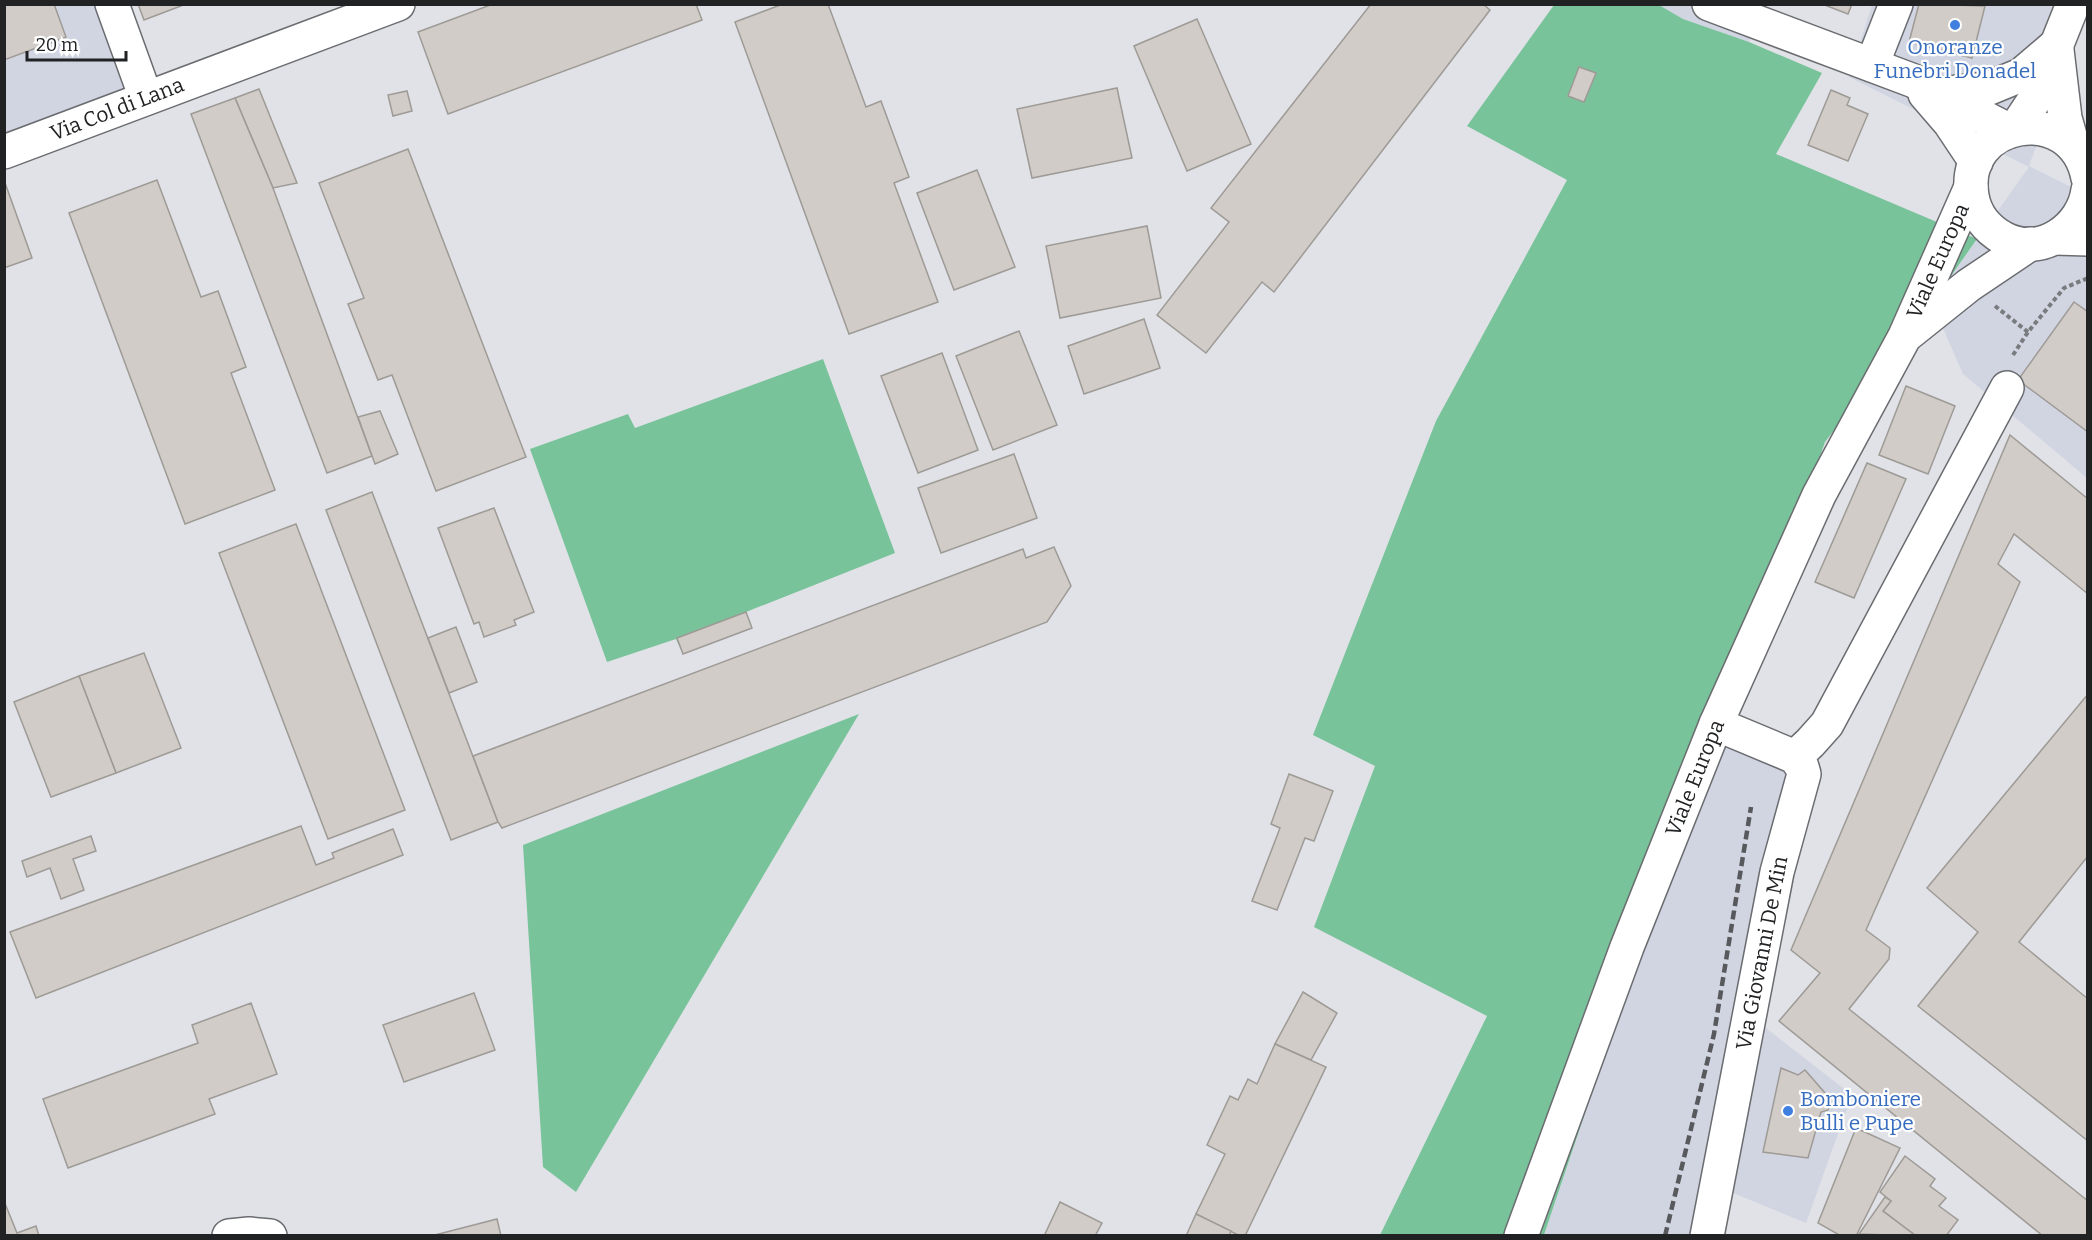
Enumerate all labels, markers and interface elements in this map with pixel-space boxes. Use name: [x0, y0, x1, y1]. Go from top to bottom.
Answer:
marker: Onoranze Funebri Donadel: [1948, 18, 1962, 32]
scale bar: [27, 24, 126, 62]
text: 20 m: [36, 34, 78, 56]
place label: Onoranze Funebri Donadel: [1874, 34, 2036, 84]
street label: Via Col di Lana: [46, 71, 188, 146]
street label: Viale Europa: [1901, 199, 1975, 323]
street label: Viale Europa: [1660, 715, 1730, 840]
street label: Via Giovanni De Min: [1730, 854, 1794, 1052]
place label: Bomboniere Bulli e Pupe: [1800, 1086, 1921, 1136]
marker: Bomboniere Bulli e Pupe: [1781, 1104, 1795, 1118]

